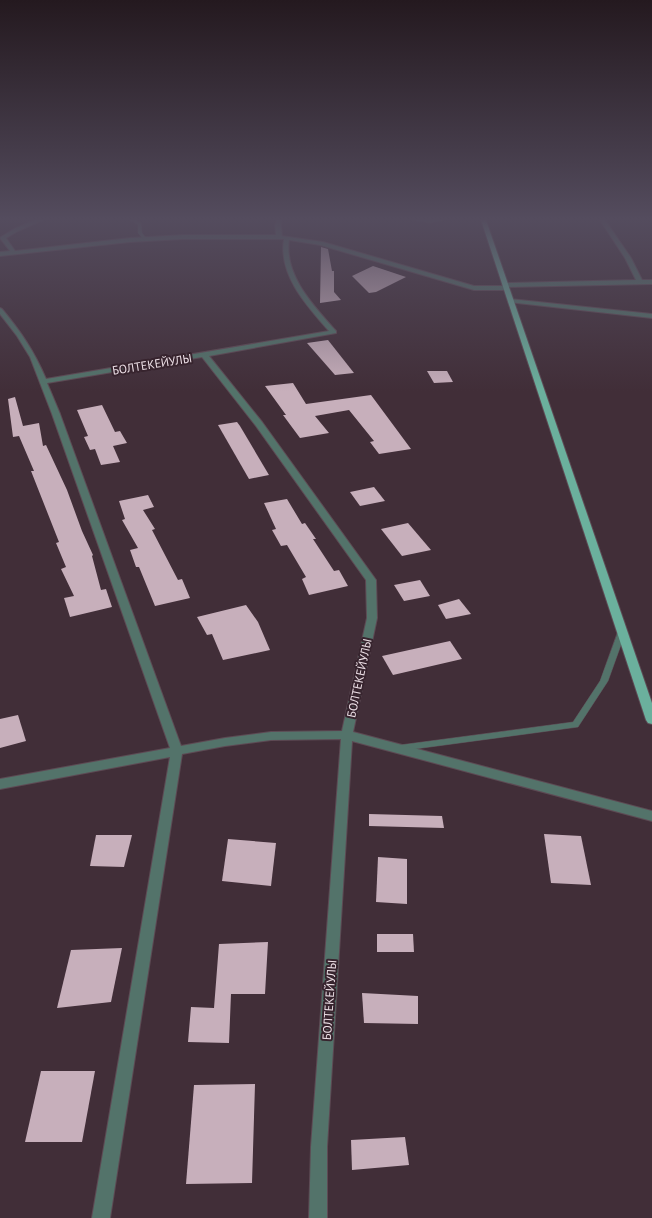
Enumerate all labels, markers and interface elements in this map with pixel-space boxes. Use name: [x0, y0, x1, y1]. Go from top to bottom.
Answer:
street label: БОЛТЕКЕЙУЛЫ: [111, 350, 193, 378]
street label: БОЛТЕКЕЙУЛЫ: [343, 637, 375, 719]
street label: БОЛТЕКЕЙУЛЫ: [319, 959, 339, 1041]

